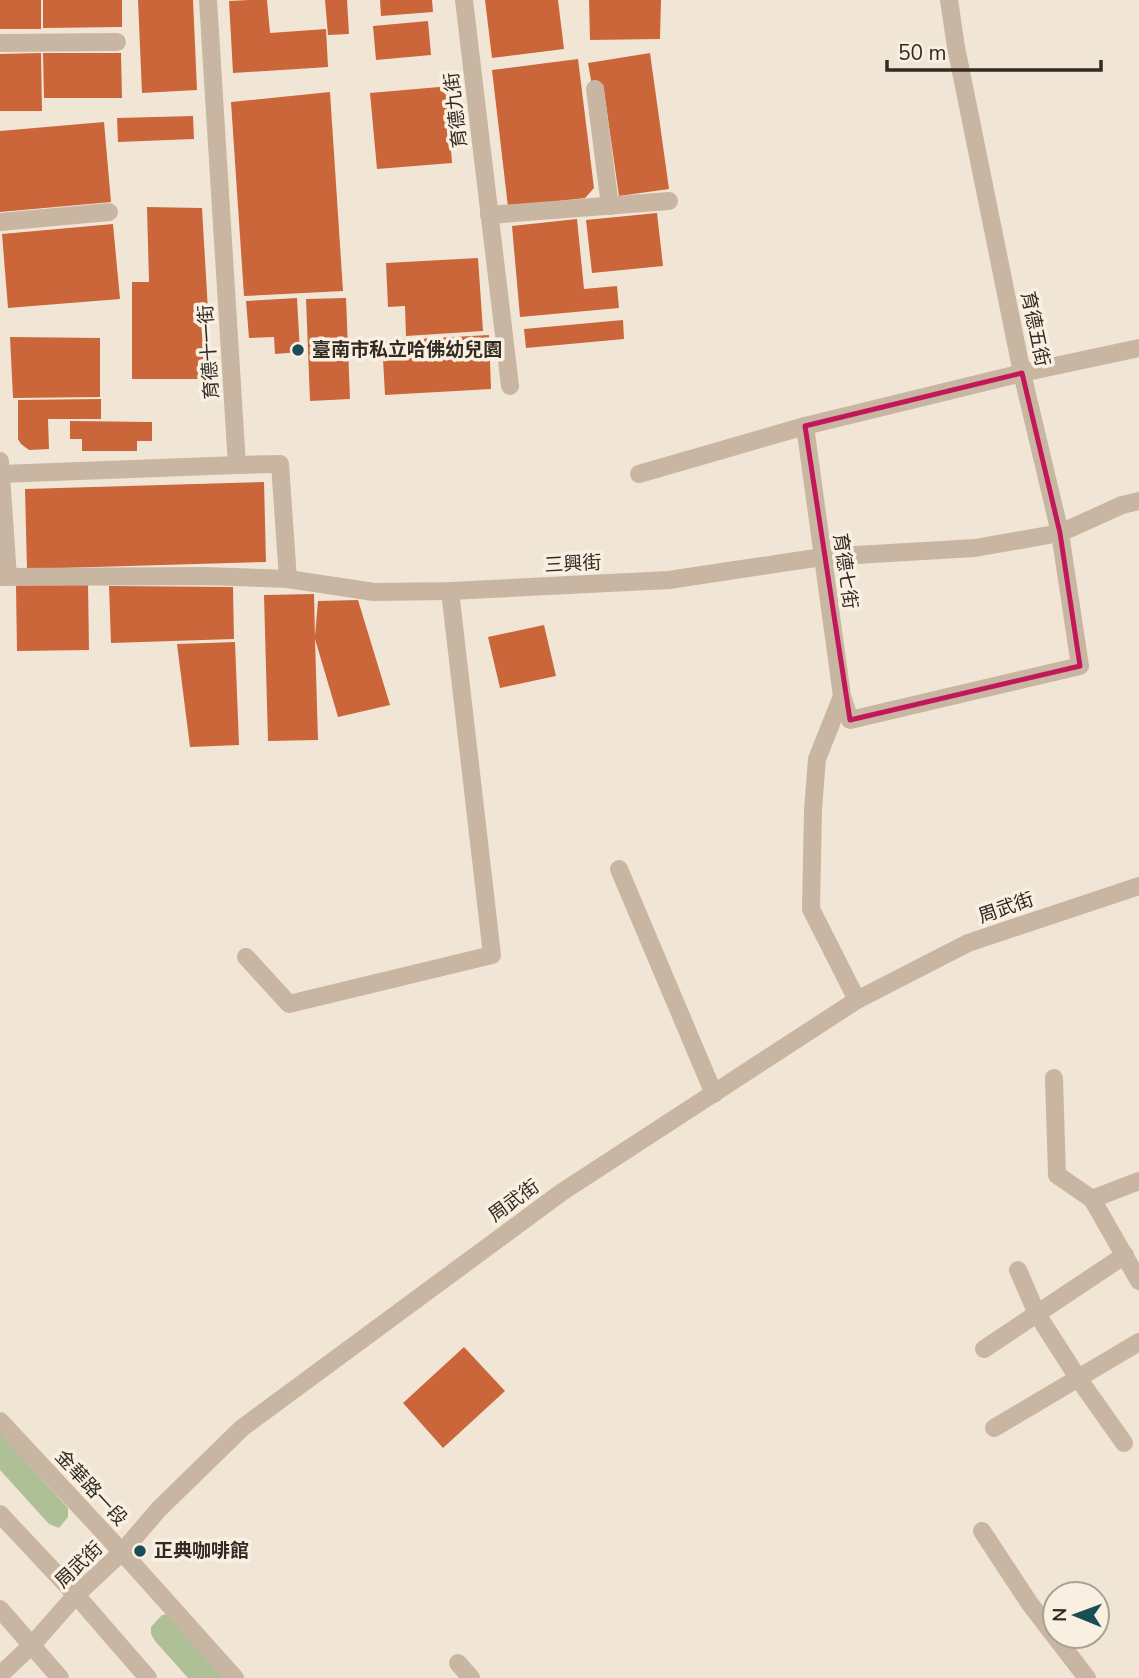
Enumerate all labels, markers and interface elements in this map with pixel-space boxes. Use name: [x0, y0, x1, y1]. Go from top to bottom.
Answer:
scale bar: [887, 28, 1100, 72]
text: 50 m: [898, 39, 947, 67]
street label: 育德九街: [438, 71, 474, 149]
street label: 育德五街: [1014, 289, 1056, 369]
street label: 育德十一街: [193, 304, 225, 400]
place label: 臺南市私立哈佛幼兒園: [312, 337, 502, 363]
marker: 臺南市私立哈佛幼兒園: [290, 342, 306, 358]
street label: 育德七街: [827, 532, 863, 610]
street label: 三興街: [544, 550, 602, 578]
street label: 周武街: [975, 886, 1037, 930]
street label: 周武街: [483, 1174, 545, 1228]
street label: 金華路一段: [49, 1444, 133, 1532]
street label: 周武街: [49, 1536, 109, 1594]
place label: 正典咖啡館: [154, 1538, 249, 1564]
marker: 正典咖啡館: [132, 1543, 148, 1559]
north arrow: [1041, 1580, 1111, 1650]
text: N: [1047, 1607, 1073, 1622]

